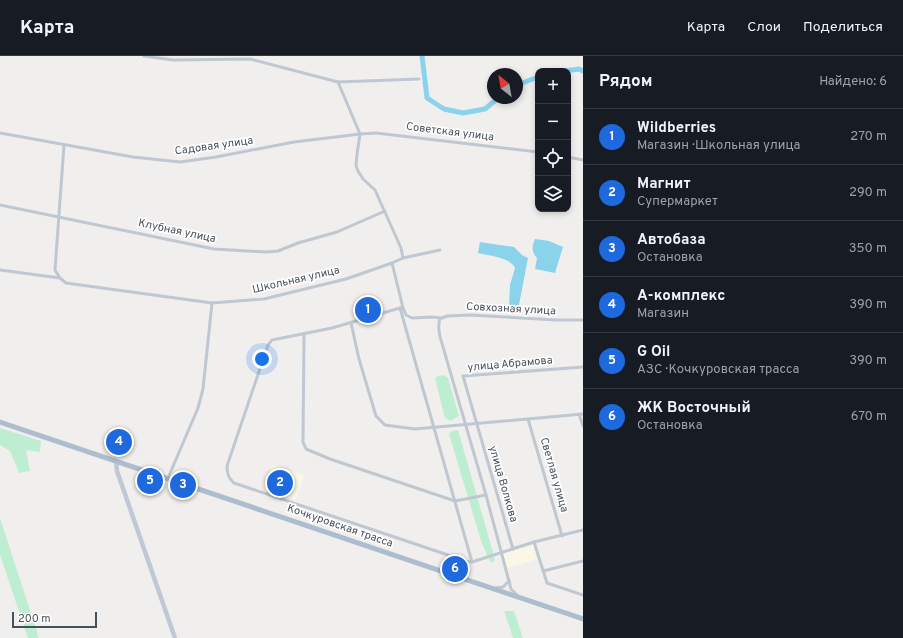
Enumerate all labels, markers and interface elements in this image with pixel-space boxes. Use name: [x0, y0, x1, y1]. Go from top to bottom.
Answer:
text: Карта: [20, 16, 74, 40]
text: Карта: [687, 19, 725, 36]
text: Слои: [747, 19, 781, 36]
text: Поделиться: [803, 19, 883, 36]
north arrow: [487, 68, 523, 104]
map controls: [535, 68, 571, 212]
button: +: [535, 68, 571, 104]
text: Рядом: [599, 71, 652, 93]
text: Найдено: 6: [819, 74, 887, 90]
button: −: [535, 104, 571, 140]
text: Wildberries: [637, 119, 716, 138]
street label: Советская улица: [405, 120, 495, 144]
text: 1: [609, 129, 615, 145]
text: 270 m: [850, 129, 887, 145]
street label: Садовая улица: [174, 134, 254, 158]
text: Магазин · Школьная улица: [637, 138, 800, 154]
button: locate: [535, 140, 571, 176]
text: Магнит: [637, 175, 690, 194]
button: layers: [535, 176, 571, 212]
text: 2: [608, 185, 616, 201]
text: 290 m: [849, 185, 887, 201]
text: Супермаркет: [637, 194, 718, 210]
street label: Клубная улица: [137, 216, 217, 246]
text: Автобаза: [637, 231, 706, 250]
text: 3: [608, 241, 616, 257]
text: 350 m: [849, 241, 887, 257]
text: Остановка: [637, 250, 703, 266]
street label: Школьная улица: [251, 263, 341, 297]
text: А-комплекс: [637, 287, 725, 306]
pin: 1: [355, 295, 381, 325]
text: 4: [608, 297, 616, 313]
text: 390 m: [849, 297, 887, 313]
street label: Совхозная улица: [466, 300, 556, 318]
text: Магазин: [637, 306, 689, 322]
text: G Oil: [637, 343, 670, 362]
your location: [252, 349, 272, 369]
street label: улица Абрамова: [467, 353, 553, 375]
text: 5: [608, 353, 616, 369]
text: 390 m: [849, 353, 887, 369]
text: АЗС · Кочкуровская трасса: [637, 362, 799, 378]
text: ЖК Восточный: [637, 399, 751, 418]
text: 6: [608, 409, 616, 425]
text: 670 m: [851, 409, 887, 425]
text: Остановка: [637, 418, 703, 434]
pin: 4: [106, 427, 132, 457]
street label: Светлая улица: [537, 436, 571, 514]
street label: улица Волкова: [485, 444, 521, 524]
pin: 5: [137, 466, 163, 496]
pin: 2: [267, 468, 293, 498]
pin: 3: [170, 470, 196, 500]
street label: Кочкуровская трасса: [285, 501, 395, 551]
pin: 6: [442, 554, 468, 584]
scale bar: [12, 610, 97, 629]
text: 200 m: [18, 612, 51, 626]

